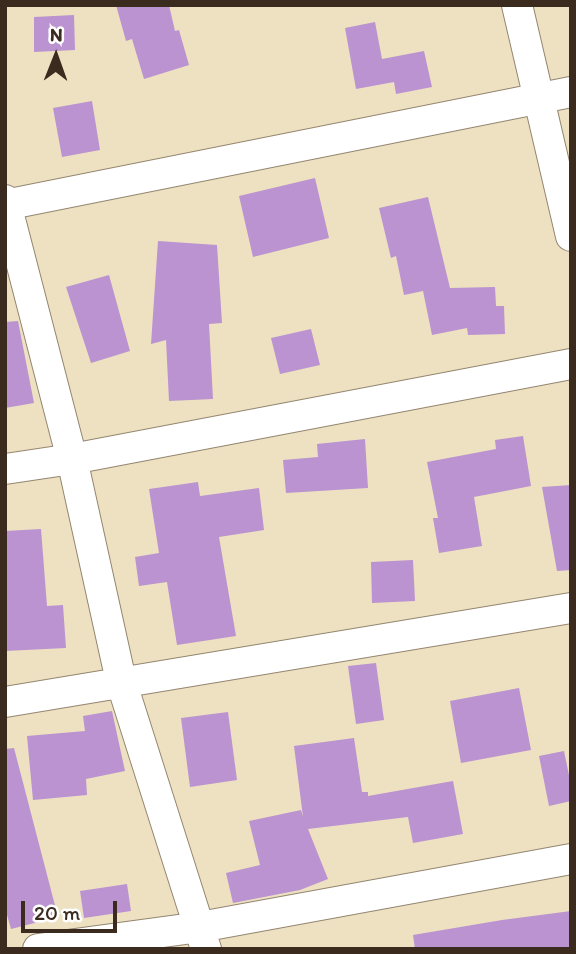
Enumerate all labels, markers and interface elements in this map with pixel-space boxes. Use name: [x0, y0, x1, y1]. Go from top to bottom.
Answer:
north arrow: [21, 21, 91, 91]
text: N: [50, 23, 63, 46]
scale bar: [24, 888, 121, 932]
text: 20 m: [34, 900, 80, 925]

